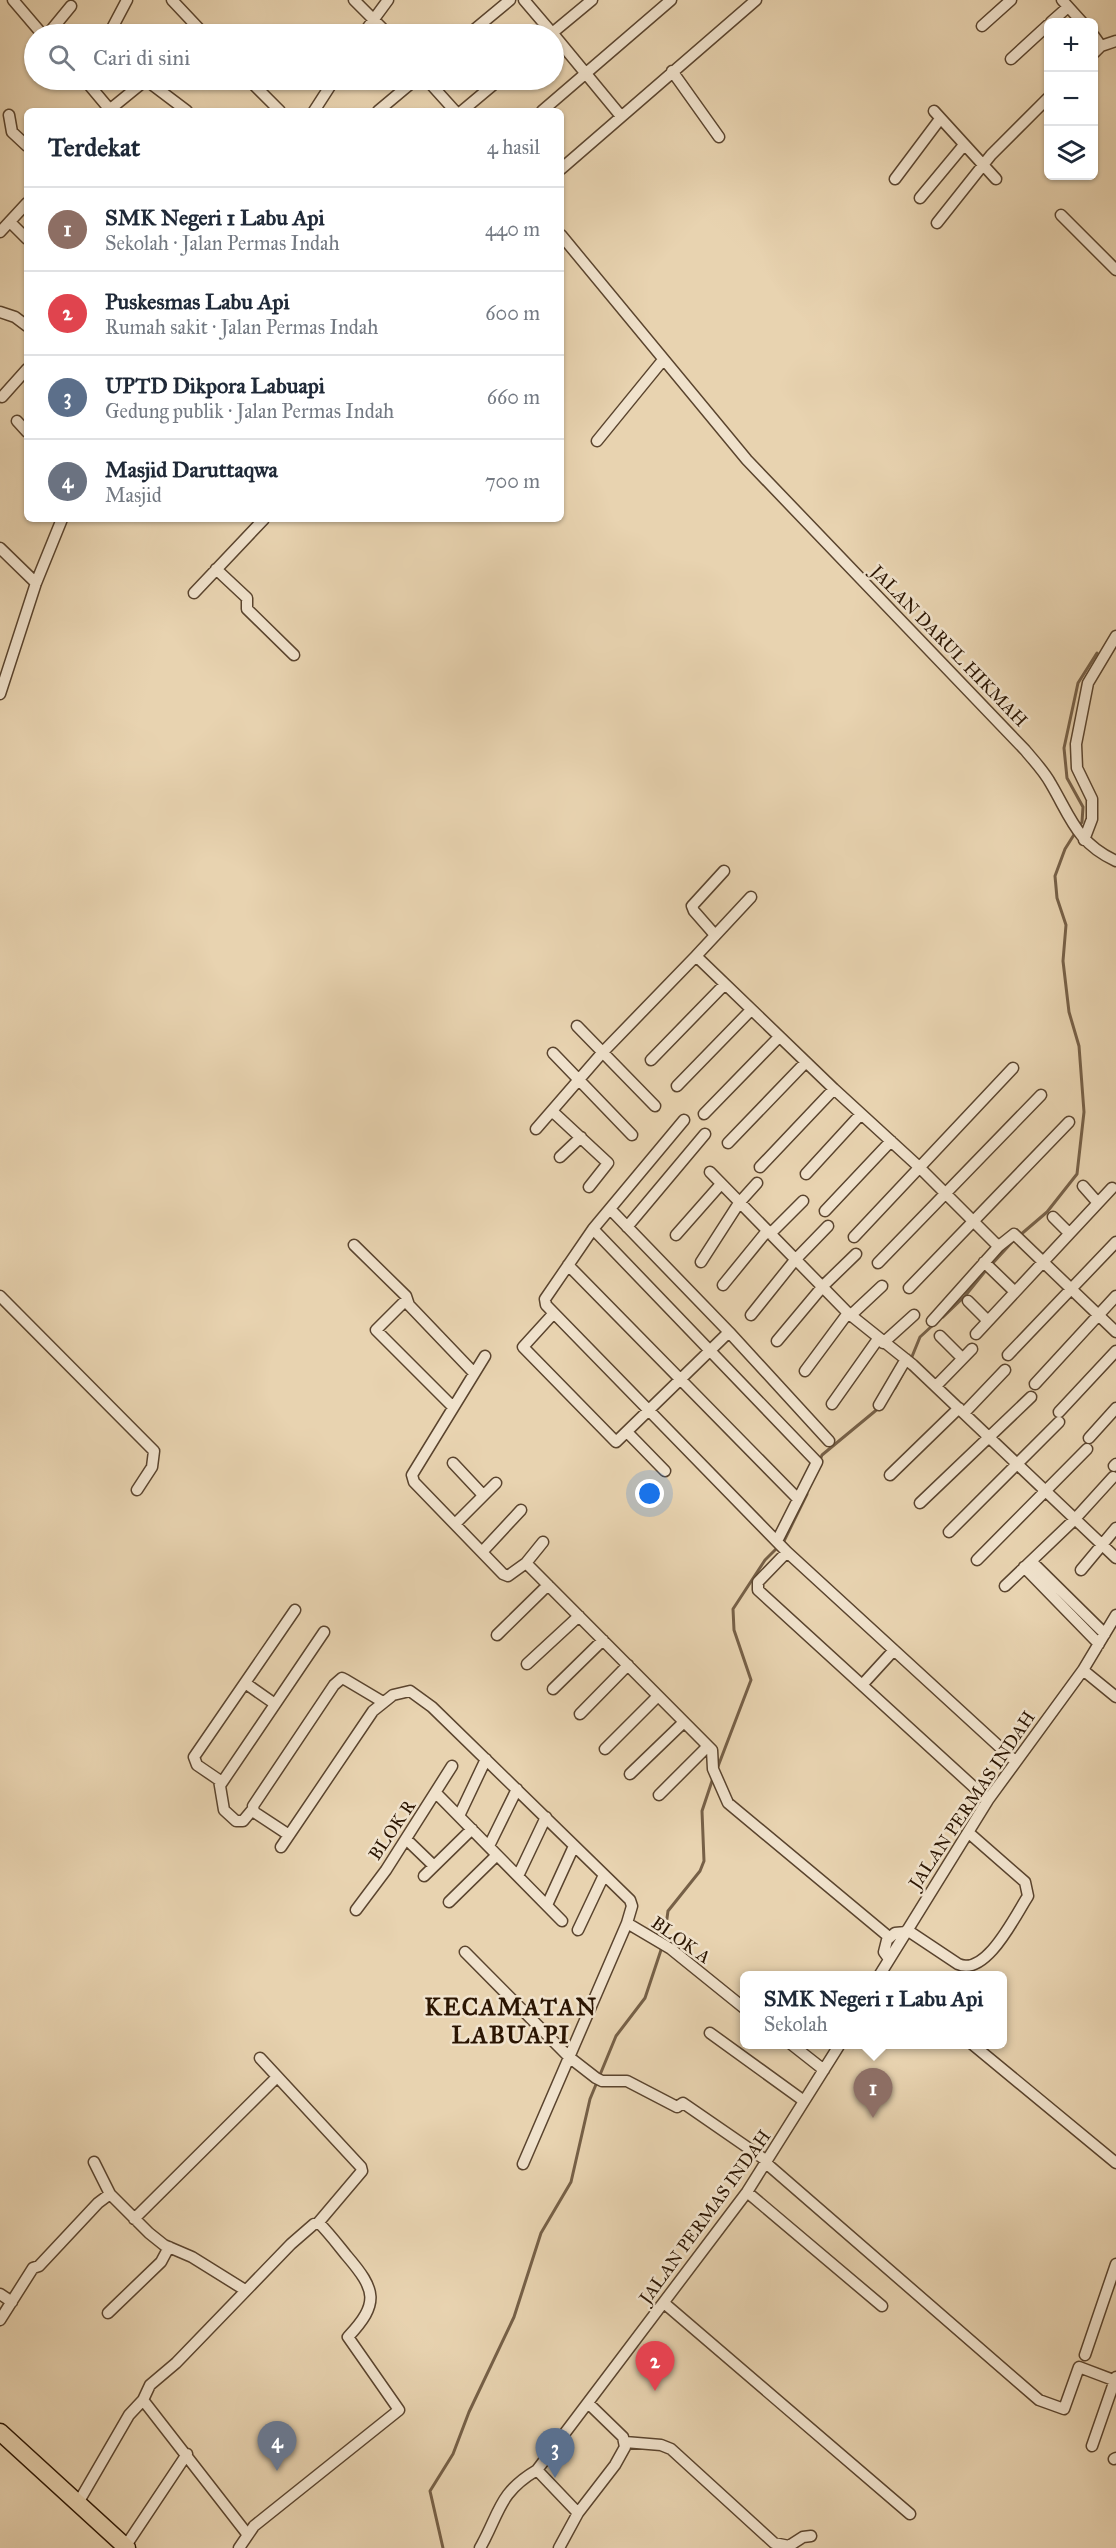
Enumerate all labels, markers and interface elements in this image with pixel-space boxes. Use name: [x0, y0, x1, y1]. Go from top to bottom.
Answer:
map controls: [1044, 18, 1098, 180]
button: +: [1044, 18, 1098, 72]
search box: [24, 24, 564, 90]
icon: search: [45, 41, 78, 74]
text: Cari di sini: [93, 44, 190, 71]
button: −: [1044, 72, 1098, 126]
button: layers: [1044, 126, 1098, 180]
text: Terdekat: [48, 131, 140, 163]
text: 4 hasil: [487, 135, 540, 159]
text: SMK Negeri 1 Labu Api: [105, 204, 325, 231]
text: 1: [64, 217, 71, 241]
text: 440 m: [485, 217, 540, 241]
text: Sekolah · Jalan Permas Indah: [105, 231, 340, 255]
text: Puskesmas Labu Api: [105, 288, 290, 315]
text: 2: [63, 301, 72, 325]
text: 600 m: [485, 301, 540, 325]
text: Rumah sakit · Jalan Permas Indah: [105, 315, 378, 339]
text: UPTD Dikpora Labuapi: [105, 372, 325, 399]
text: 3: [64, 385, 72, 409]
text: 660 m: [487, 385, 540, 409]
text: Gedung publik · Jalan Permas Indah: [105, 399, 394, 423]
text: Masjid Daruttaqwa: [105, 456, 278, 483]
text: 4: [62, 469, 73, 493]
text: 700 m: [485, 469, 540, 493]
text: Masjid: [105, 483, 162, 507]
street label: JALAN DARUL HIKMAH: [864, 559, 1032, 732]
your location: [635, 1479, 664, 1508]
street label: JALAN PERMAS INDAH: [903, 1707, 1041, 1895]
street label: BLOK R: [364, 1795, 421, 1864]
street label: BLOK A: [647, 1912, 715, 1968]
popup: [740, 1971, 1007, 2049]
text: SMK Negeri 1 Labu Api: [764, 1985, 983, 2012]
district label: KECAMATAN LABUAPI: [424, 1992, 598, 2050]
text: Sekolah: [764, 2012, 828, 2036]
pin: 1: [854, 2068, 892, 2118]
street label: JALAN PERMAS INDAH: [633, 2126, 776, 2310]
pin: 2: [636, 2342, 674, 2391]
pin: 4: [258, 2422, 296, 2471]
pin: 3: [536, 2428, 574, 2478]

